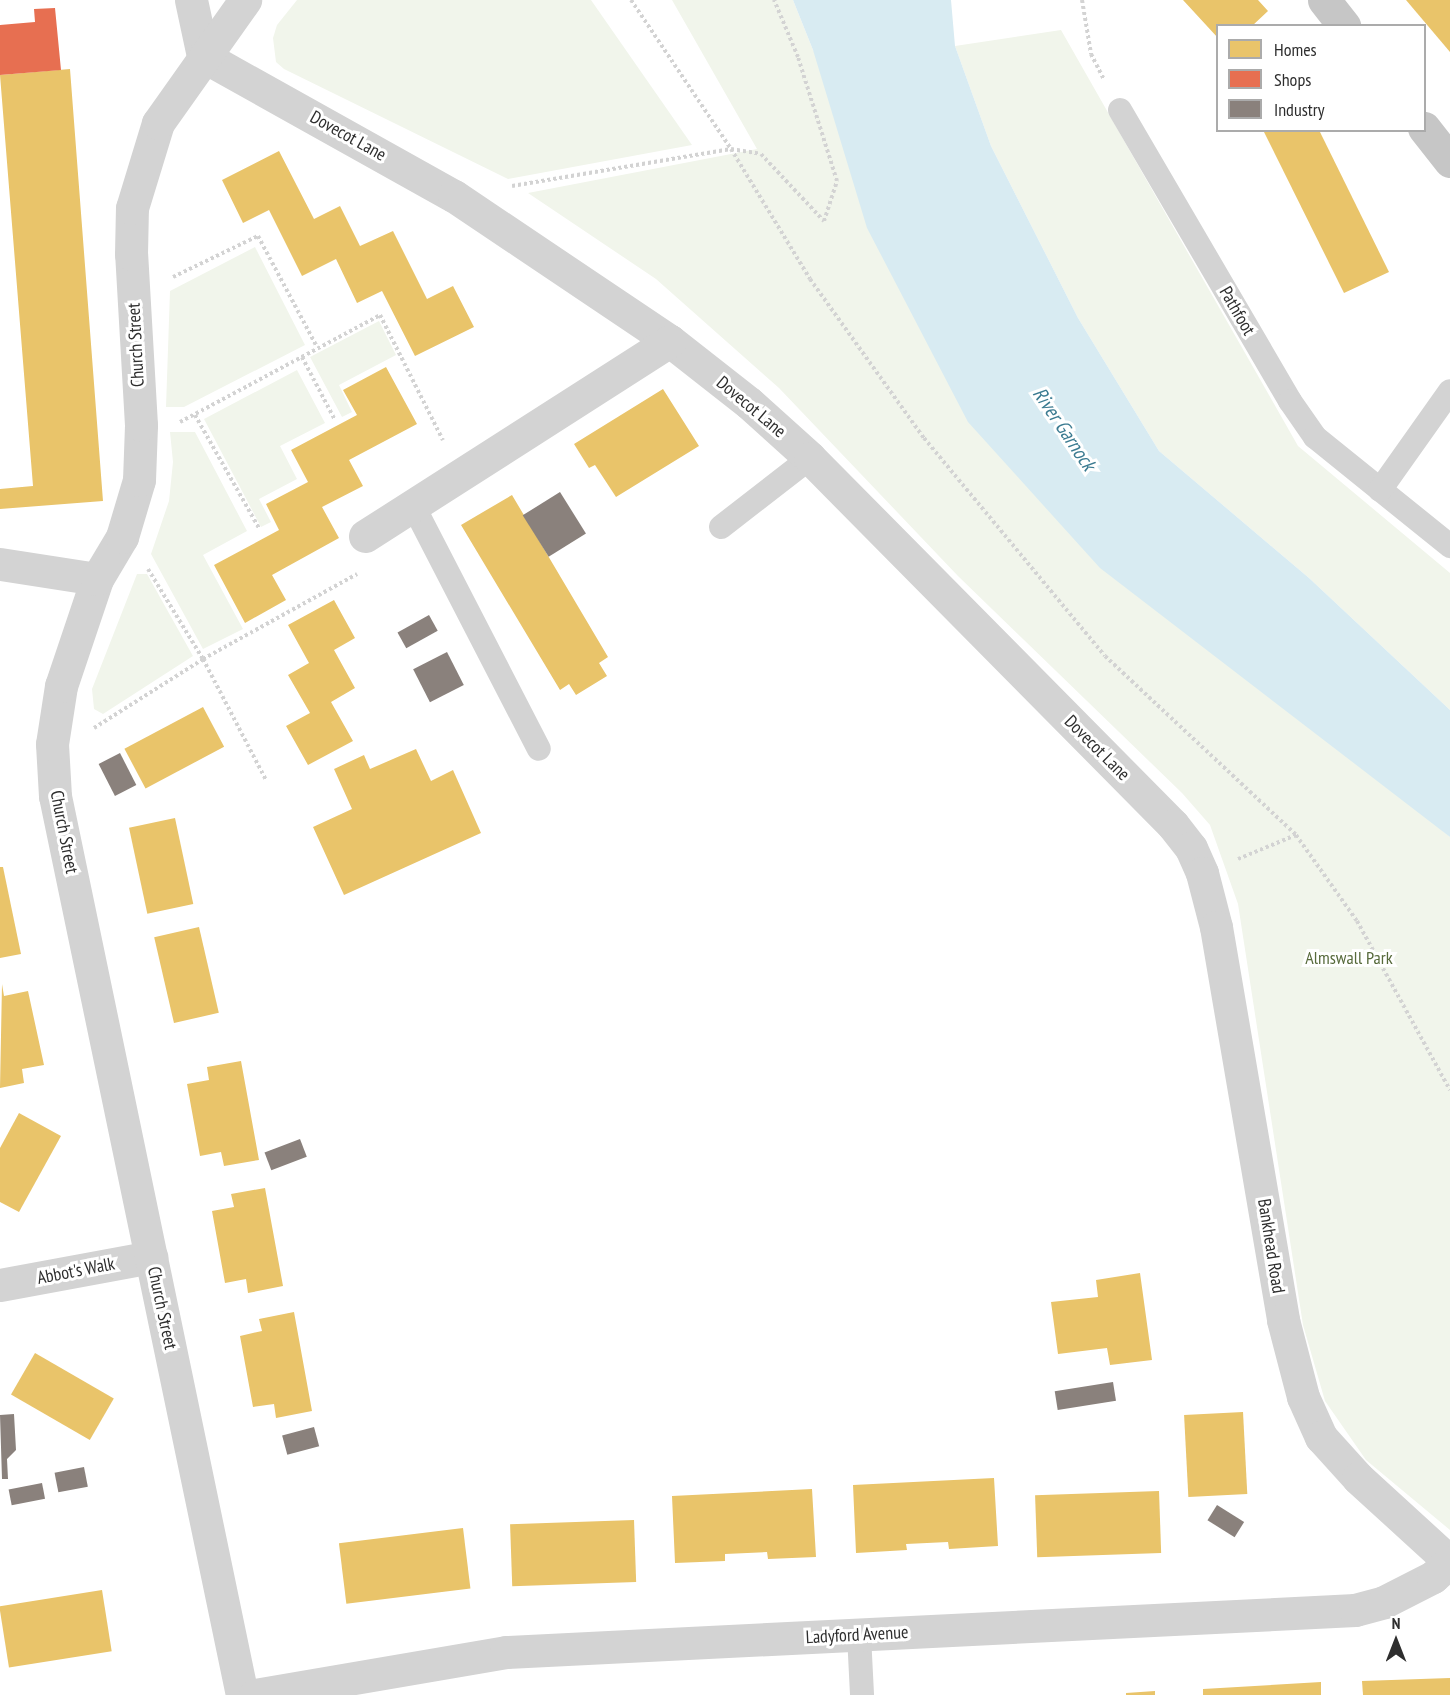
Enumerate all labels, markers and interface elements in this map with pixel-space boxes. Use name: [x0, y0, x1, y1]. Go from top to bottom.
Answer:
legend: [1216, 24, 1426, 132]
text: Homes: [1274, 38, 1317, 61]
text: Shops: [1274, 68, 1311, 91]
text: Industry: [1274, 98, 1324, 121]
street label: Dovecot Lane: [306, 106, 390, 166]
street label: Pathfoot: [1214, 283, 1260, 339]
street label: Church Street: [123, 302, 149, 388]
street label: Dovecot Lane: [712, 372, 790, 442]
water label: River Garnock: [1027, 383, 1101, 475]
street label: Dovecot Lane: [1060, 711, 1134, 785]
street label: Church Street: [45, 789, 83, 875]
park label: Almswall Park: [1305, 947, 1393, 969]
street label: Bankhead Road: [1253, 1197, 1289, 1295]
street label: Abbot's Walk: [35, 1253, 117, 1289]
street label: Church Street: [143, 1265, 181, 1351]
north arrow: [1366, 1611, 1426, 1671]
text: N: [1392, 1613, 1400, 1633]
street label: Ladyford Avenue: [805, 1622, 909, 1648]

